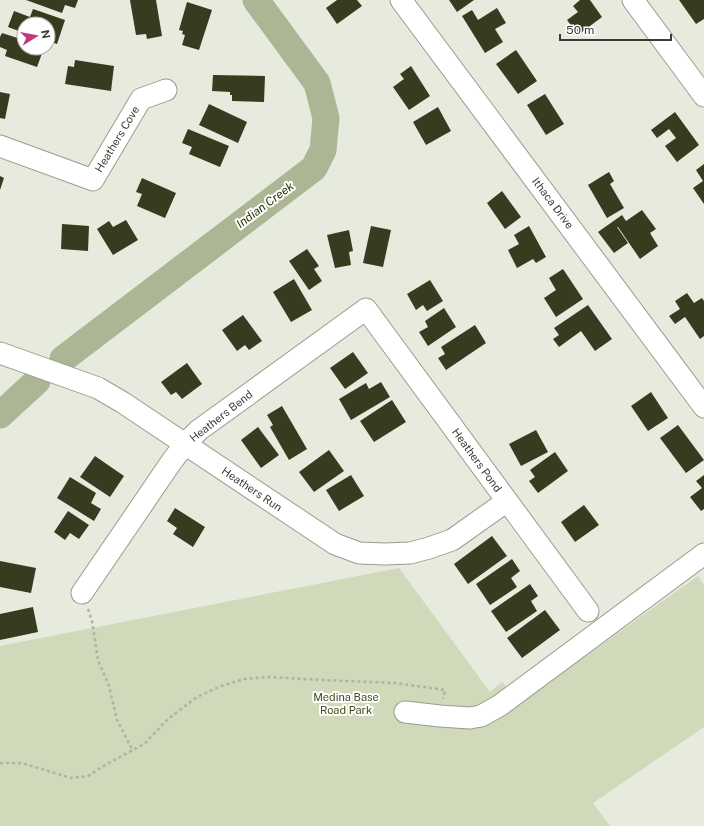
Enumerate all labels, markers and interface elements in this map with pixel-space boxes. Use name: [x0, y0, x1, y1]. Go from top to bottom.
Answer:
north arrow: [16, 16, 56, 56]
scale bar: [560, 16, 671, 42]
text: 50 m: [566, 23, 594, 37]
text: N: [39, 29, 53, 39]
street label: Heathers Cove: [93, 104, 141, 174]
street label: Ithaca Drive: [530, 175, 576, 231]
water label: Indian Creek: [234, 179, 297, 231]
street label: Heathers Bend: [187, 388, 255, 444]
street label: Heathers Pond: [450, 426, 504, 494]
street label: Heathers Run: [220, 464, 284, 514]
park label: Medina Base Road Park: [313, 691, 379, 716]

